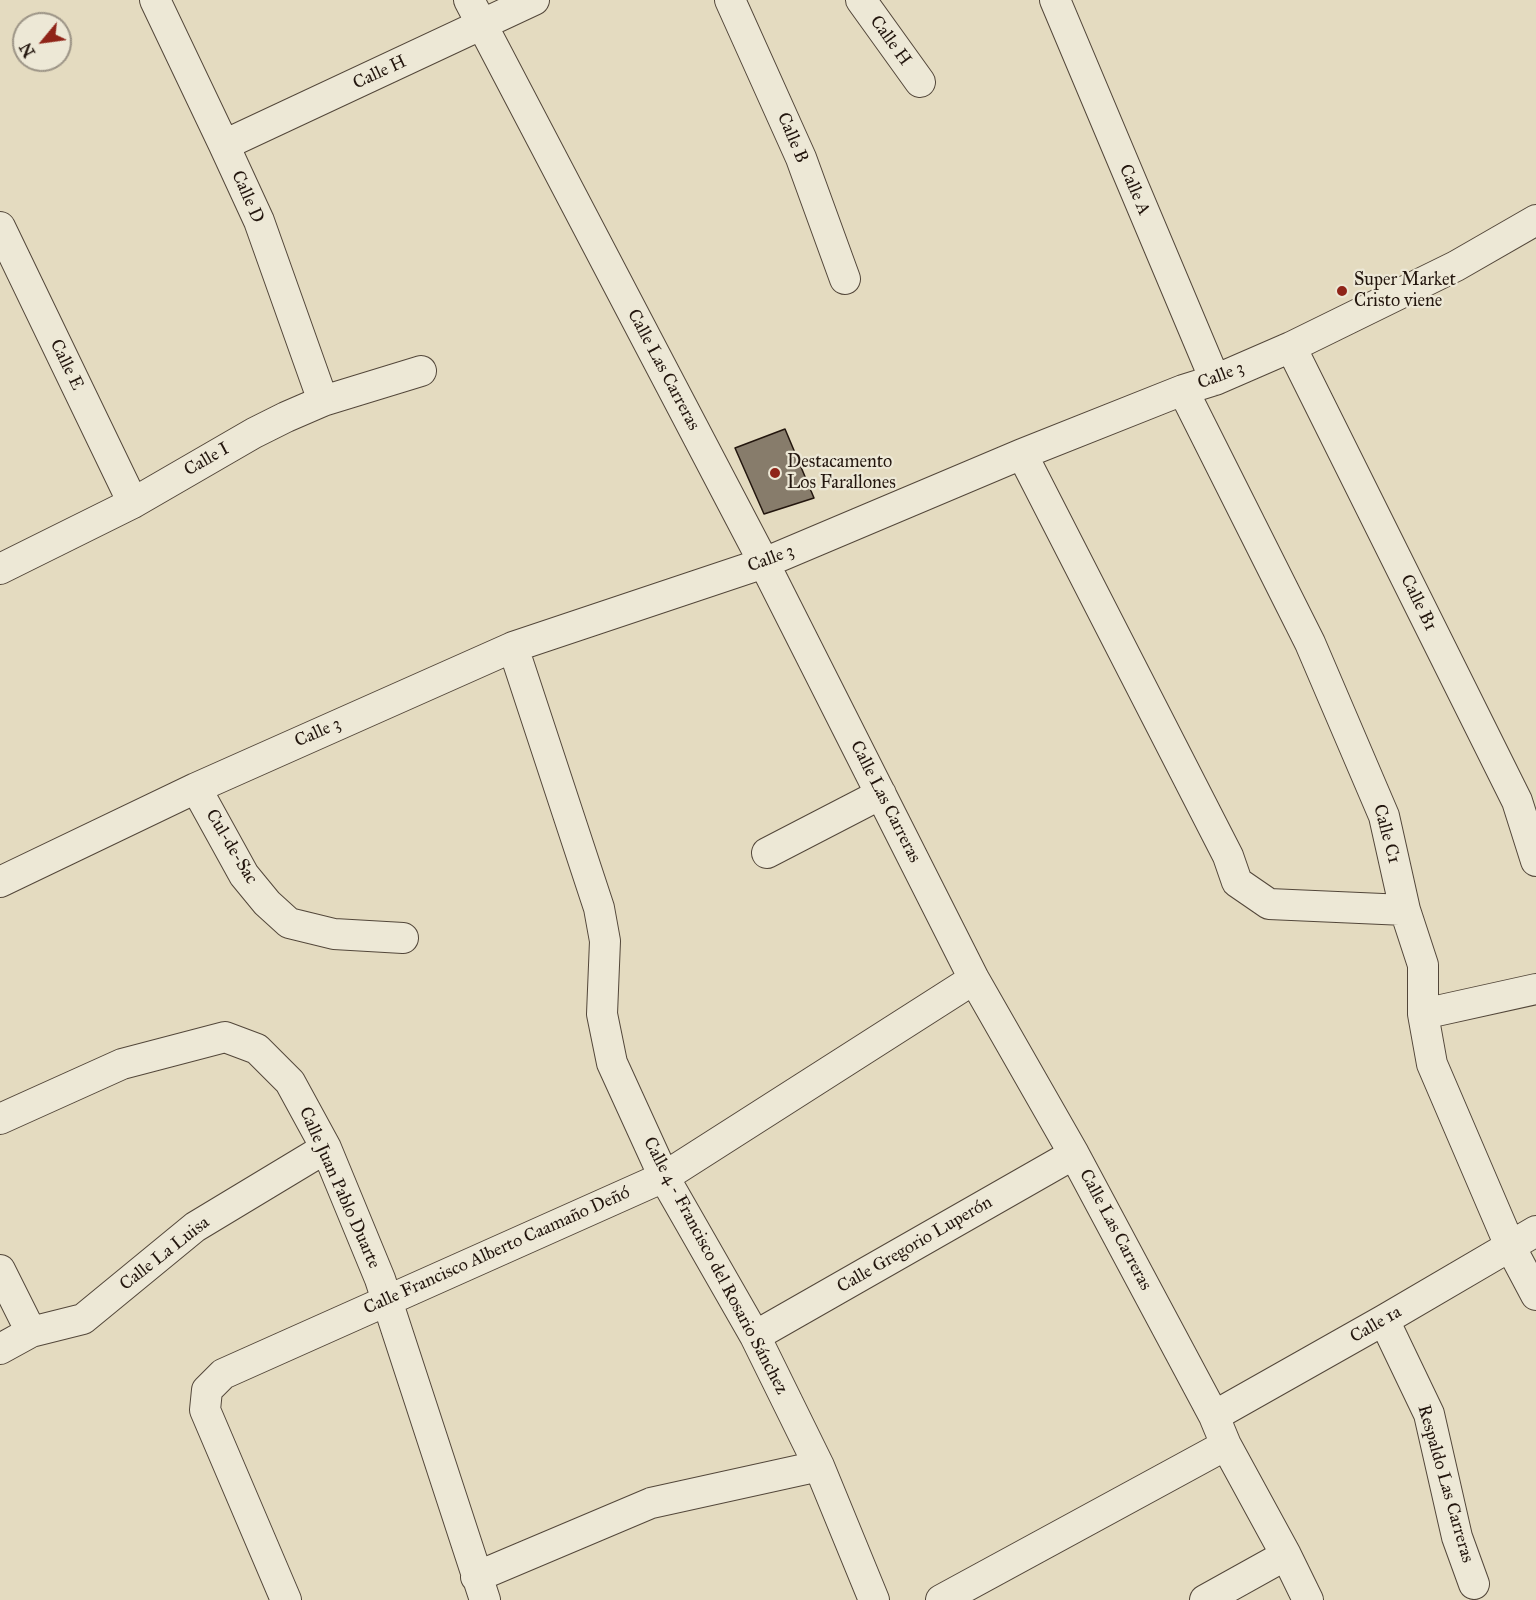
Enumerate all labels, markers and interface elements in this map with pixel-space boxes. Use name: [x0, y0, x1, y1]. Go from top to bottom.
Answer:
north arrow: [12, 12, 72, 72]
street label: Calle H: [865, 12, 915, 70]
text: N: [16, 39, 39, 61]
street label: Calle H: [350, 51, 410, 95]
street label: Calle B: [772, 109, 812, 167]
street label: Calle A: [1114, 161, 1154, 219]
street label: Calle D: [226, 167, 268, 227]
place label: Super Market Cristo viene: [1354, 270, 1456, 312]
marker: Super Market Cristo viene: [1335, 284, 1349, 298]
street label: Calle Las Carreras: [622, 306, 704, 434]
street label: Calle E: [44, 336, 88, 394]
street label: Calle 3: [1195, 357, 1247, 395]
street label: Calle I: [181, 438, 233, 482]
place label: Destacamento Los Farallones: [787, 452, 896, 494]
marker: Destacamento Los Farallones: [768, 466, 782, 480]
street label: Calle 3: [745, 540, 797, 578]
street label: Calle B1: [1395, 571, 1441, 635]
street label: Calle 3: [292, 713, 344, 753]
street label: Calle Las Carreras: [845, 737, 925, 867]
street label: Calle C1: [1368, 802, 1404, 866]
street label: Cul-de-Sac: [200, 806, 262, 888]
street label: Calle Juan Pablo Duarte: [294, 1104, 384, 1272]
street label: Calle 4 - Francisco del Rosario Sánchez: [638, 1134, 792, 1398]
street label: Calle Las Carreras: [1074, 1166, 1156, 1294]
street label: Calle Francisco Alberto Caamaño Deñó: [360, 1182, 634, 1320]
street label: Calle Gregorio Luperón: [834, 1192, 996, 1298]
street label: Calle La Luisa: [116, 1212, 214, 1296]
street label: Calle 1a: [1347, 1302, 1405, 1348]
street label: Respaldo Las Carreras: [1412, 1403, 1478, 1565]

